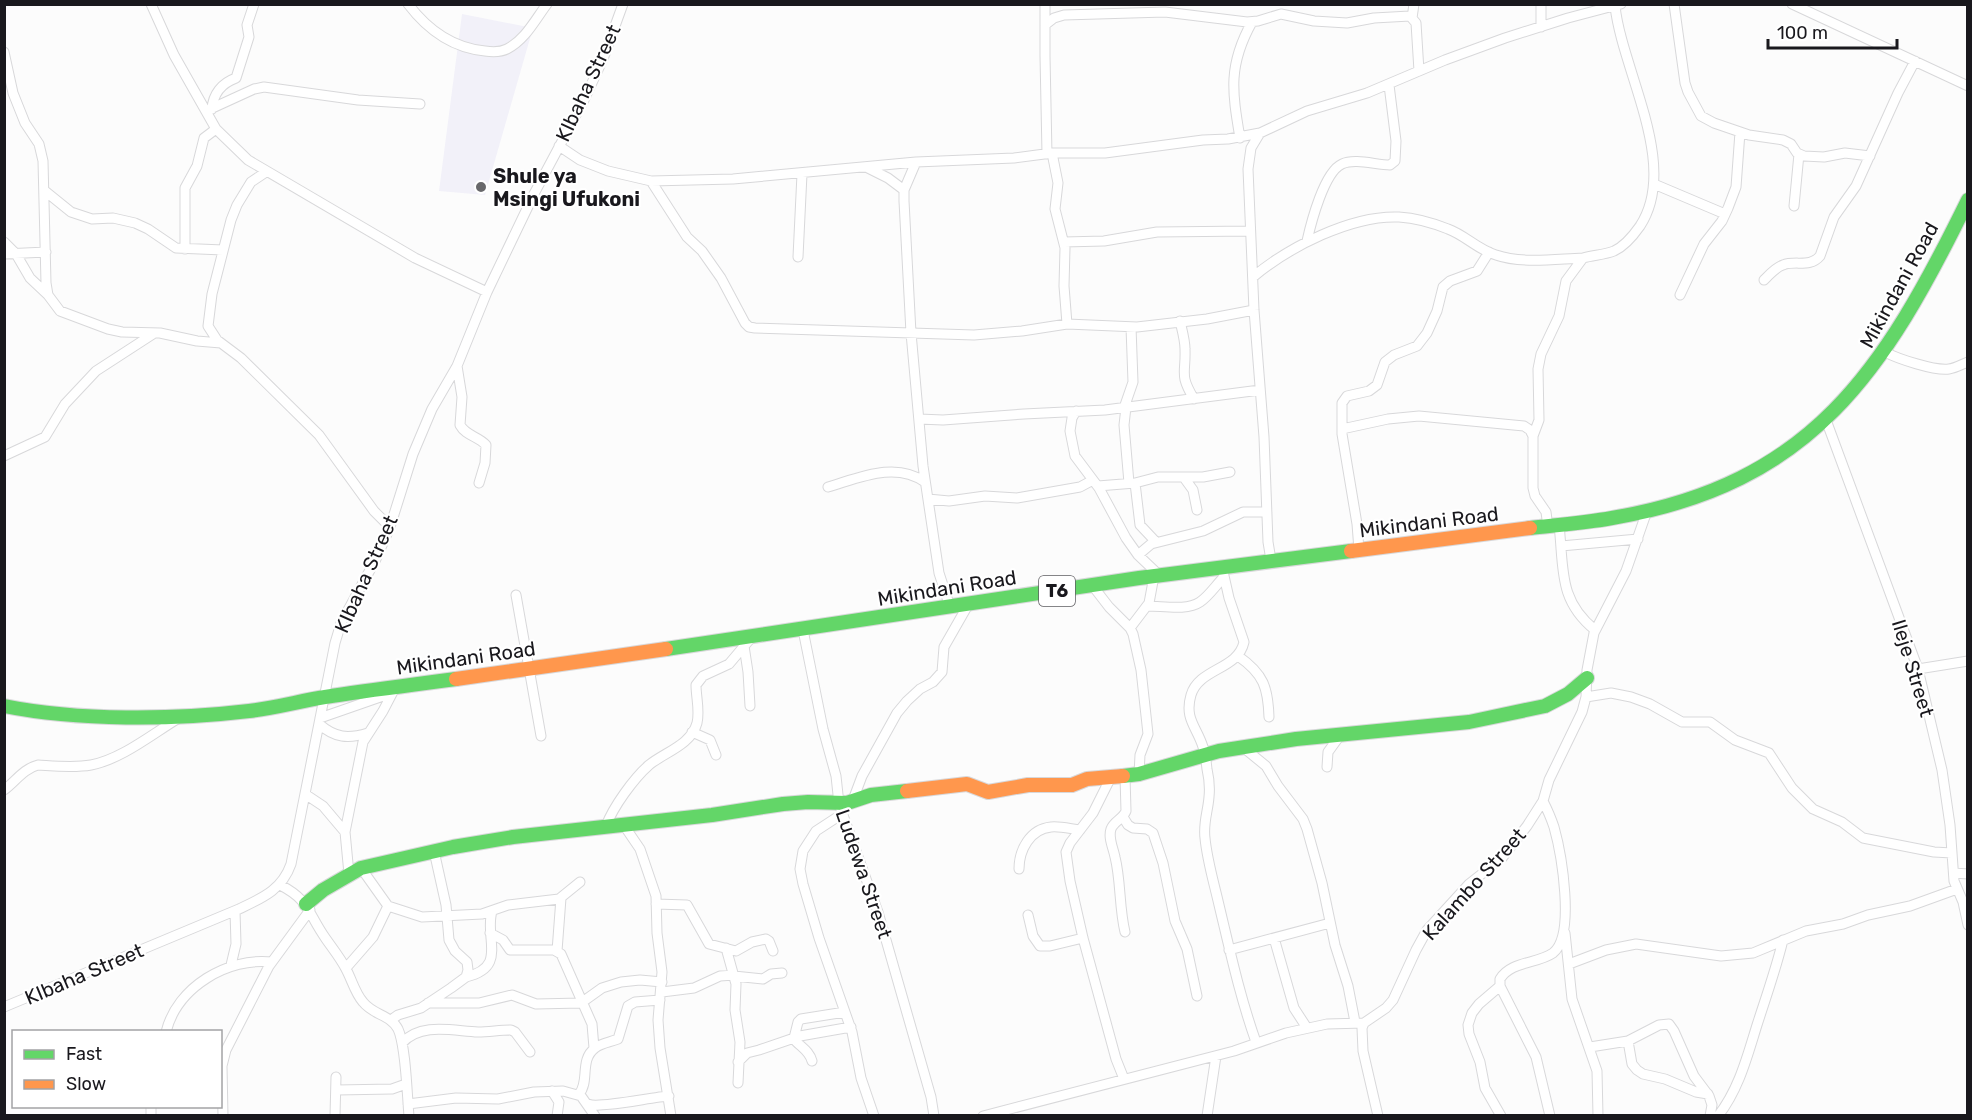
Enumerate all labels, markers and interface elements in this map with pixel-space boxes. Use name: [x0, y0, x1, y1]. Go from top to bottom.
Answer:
scale bar: [1768, 12, 1897, 50]
street label: KIbaha Street: [550, 21, 626, 145]
text: 100 m: [1777, 22, 1828, 44]
place label: Shule ya Msingi Ufukoni: [493, 164, 640, 211]
marker: Shule ya Msingi Ufukoni: [474, 180, 488, 194]
street label: Mikindani Road: [1855, 218, 1943, 352]
street label: Mikindani Road: [1358, 502, 1500, 542]
street label: KIbaha Street: [329, 511, 403, 637]
street label: Mikindani Road: [876, 565, 1018, 611]
road number: T6: [1039, 576, 1075, 606]
street label: Ileje Street: [1887, 616, 1939, 720]
street label: Mikindani Road: [395, 636, 537, 680]
street label: Ludewa Street: [831, 806, 897, 942]
street label: Kalambo Street: [1417, 823, 1531, 945]
street label: KIbaha Street: [21, 938, 147, 1010]
legend: [12, 1030, 222, 1108]
text: Fast: [66, 1043, 102, 1065]
text: Slow: [66, 1073, 106, 1095]

